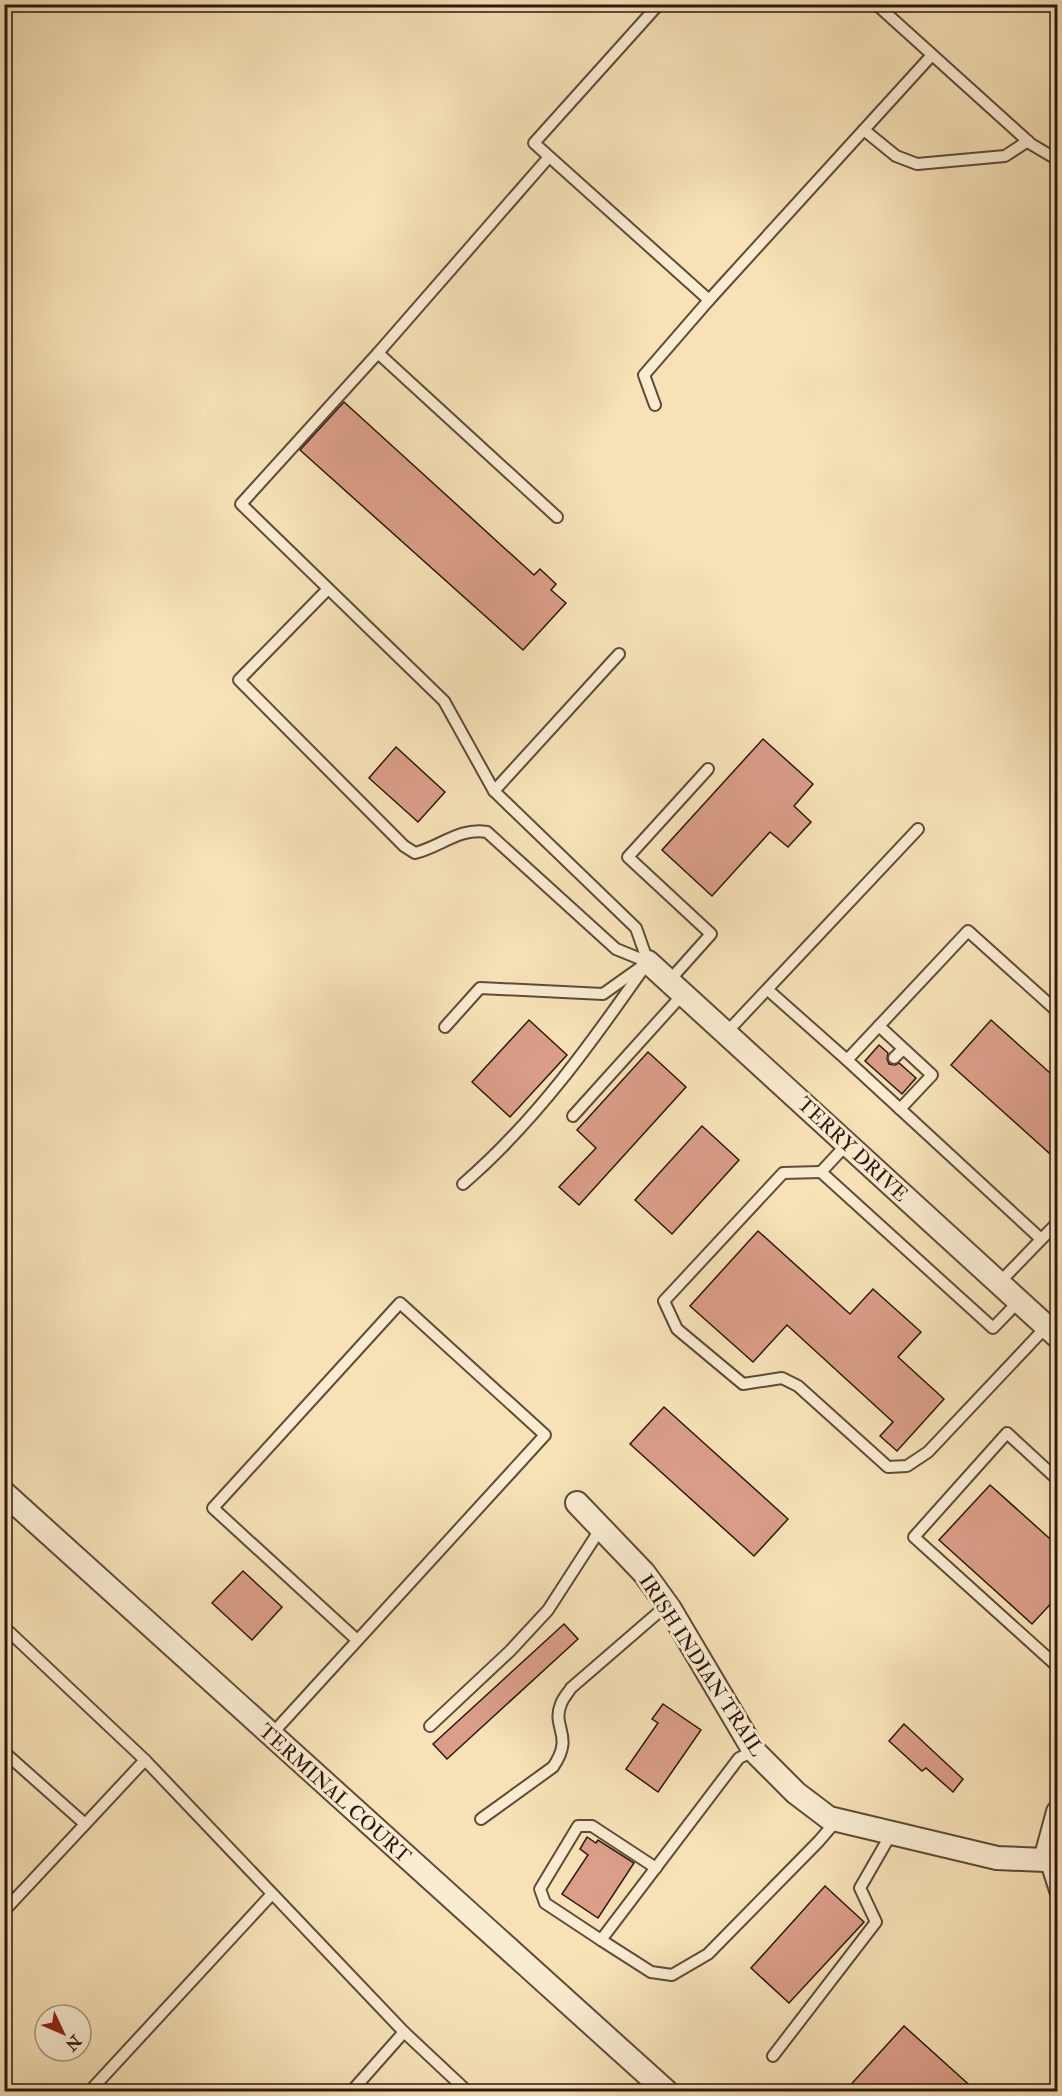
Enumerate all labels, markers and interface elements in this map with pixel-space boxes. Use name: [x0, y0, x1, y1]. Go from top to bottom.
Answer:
street label: TERRY DRIVE: [792, 1092, 913, 1207]
street label: IRISH INDIAN TRAIL: [633, 1570, 770, 1761]
street label: TERMINAL COURT: [253, 1718, 416, 1868]
north arrow: [33, 2003, 93, 2063]
text: N: [60, 2030, 86, 2055]

